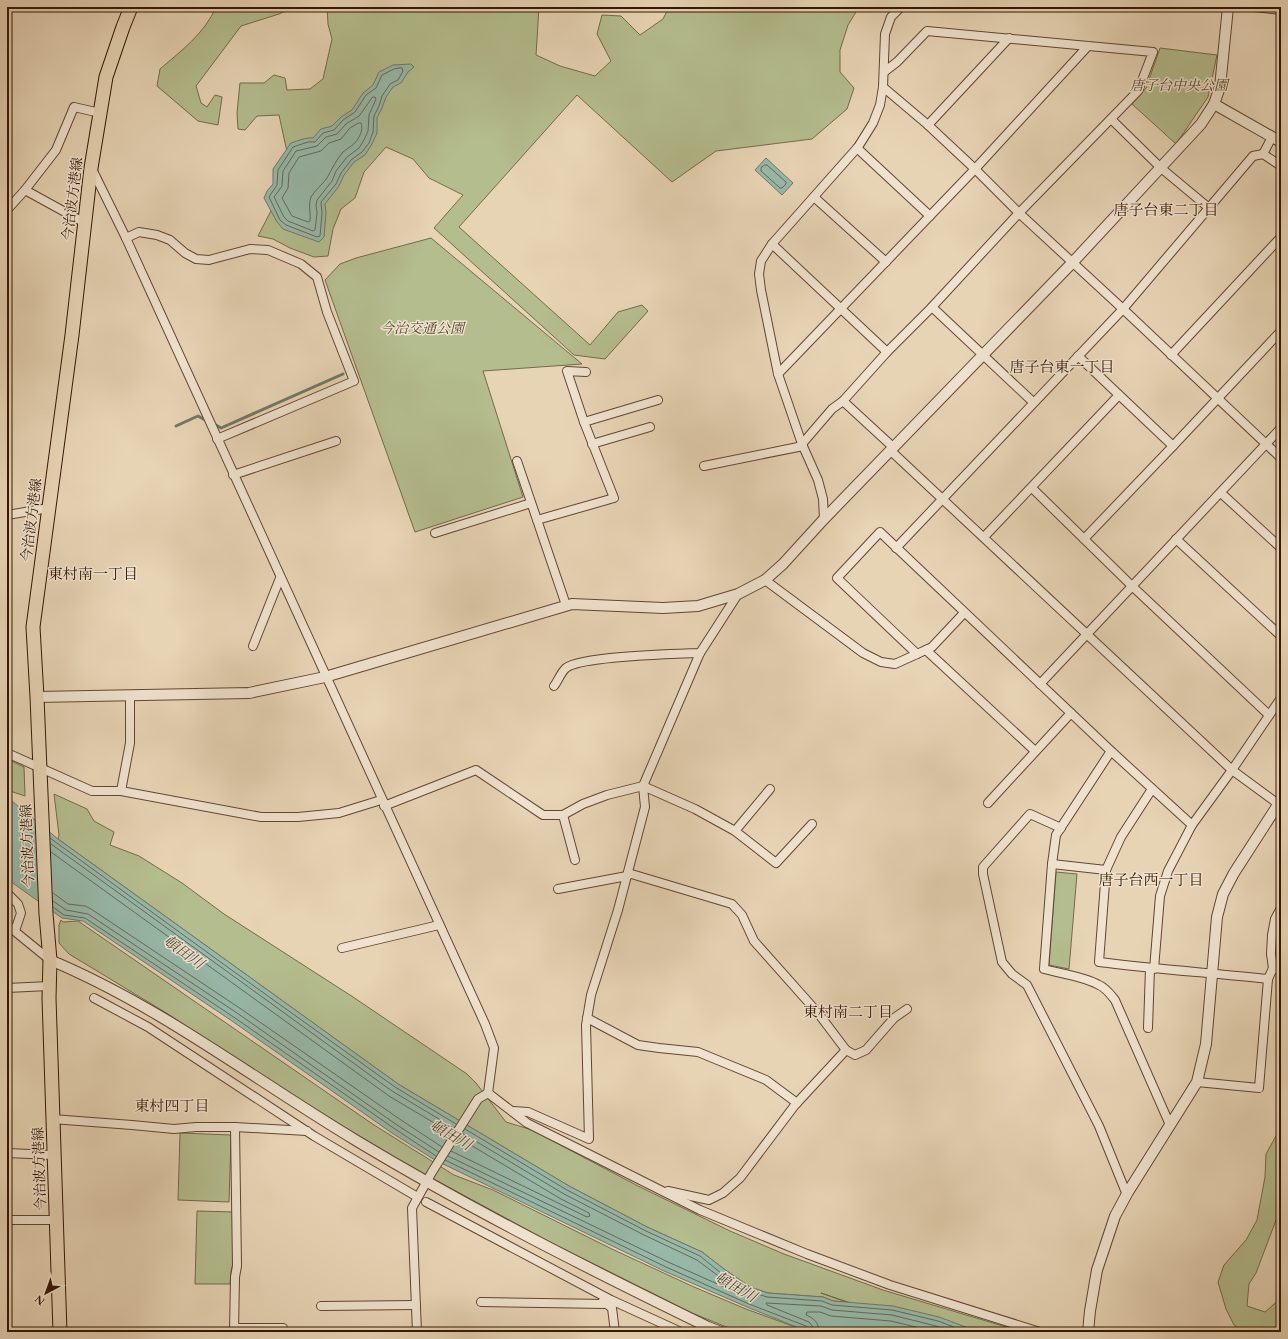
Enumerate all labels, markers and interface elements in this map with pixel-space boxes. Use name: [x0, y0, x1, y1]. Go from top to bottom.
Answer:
park label: 唐子台中央公園: [1130, 76, 1230, 94]
street label: 今治波方港線: [58, 156, 86, 242]
district label: 唐子台東二丁目: [1113, 200, 1219, 219]
park label: 今治交通公園: [380, 319, 466, 337]
district label: 唐子台東一丁目: [1009, 357, 1115, 376]
street label: 今治波方港線: [17, 477, 45, 563]
district label: 東村南一丁目: [48, 564, 138, 583]
street label: 今治波方港線: [17, 804, 37, 888]
district label: 唐子台西一丁目: [1098, 870, 1204, 889]
water label: 頓田川: [161, 931, 210, 974]
district label: 東村南二丁目: [803, 1002, 893, 1021]
district label: 東村四丁目: [134, 1096, 210, 1115]
water label: 頓田川: [427, 1115, 477, 1155]
street label: 今治波方港線: [29, 1127, 49, 1211]
water label: 頓田川: [712, 1267, 762, 1307]
north arrow: [26, 1273, 66, 1313]
text: N: [31, 1292, 47, 1309]

